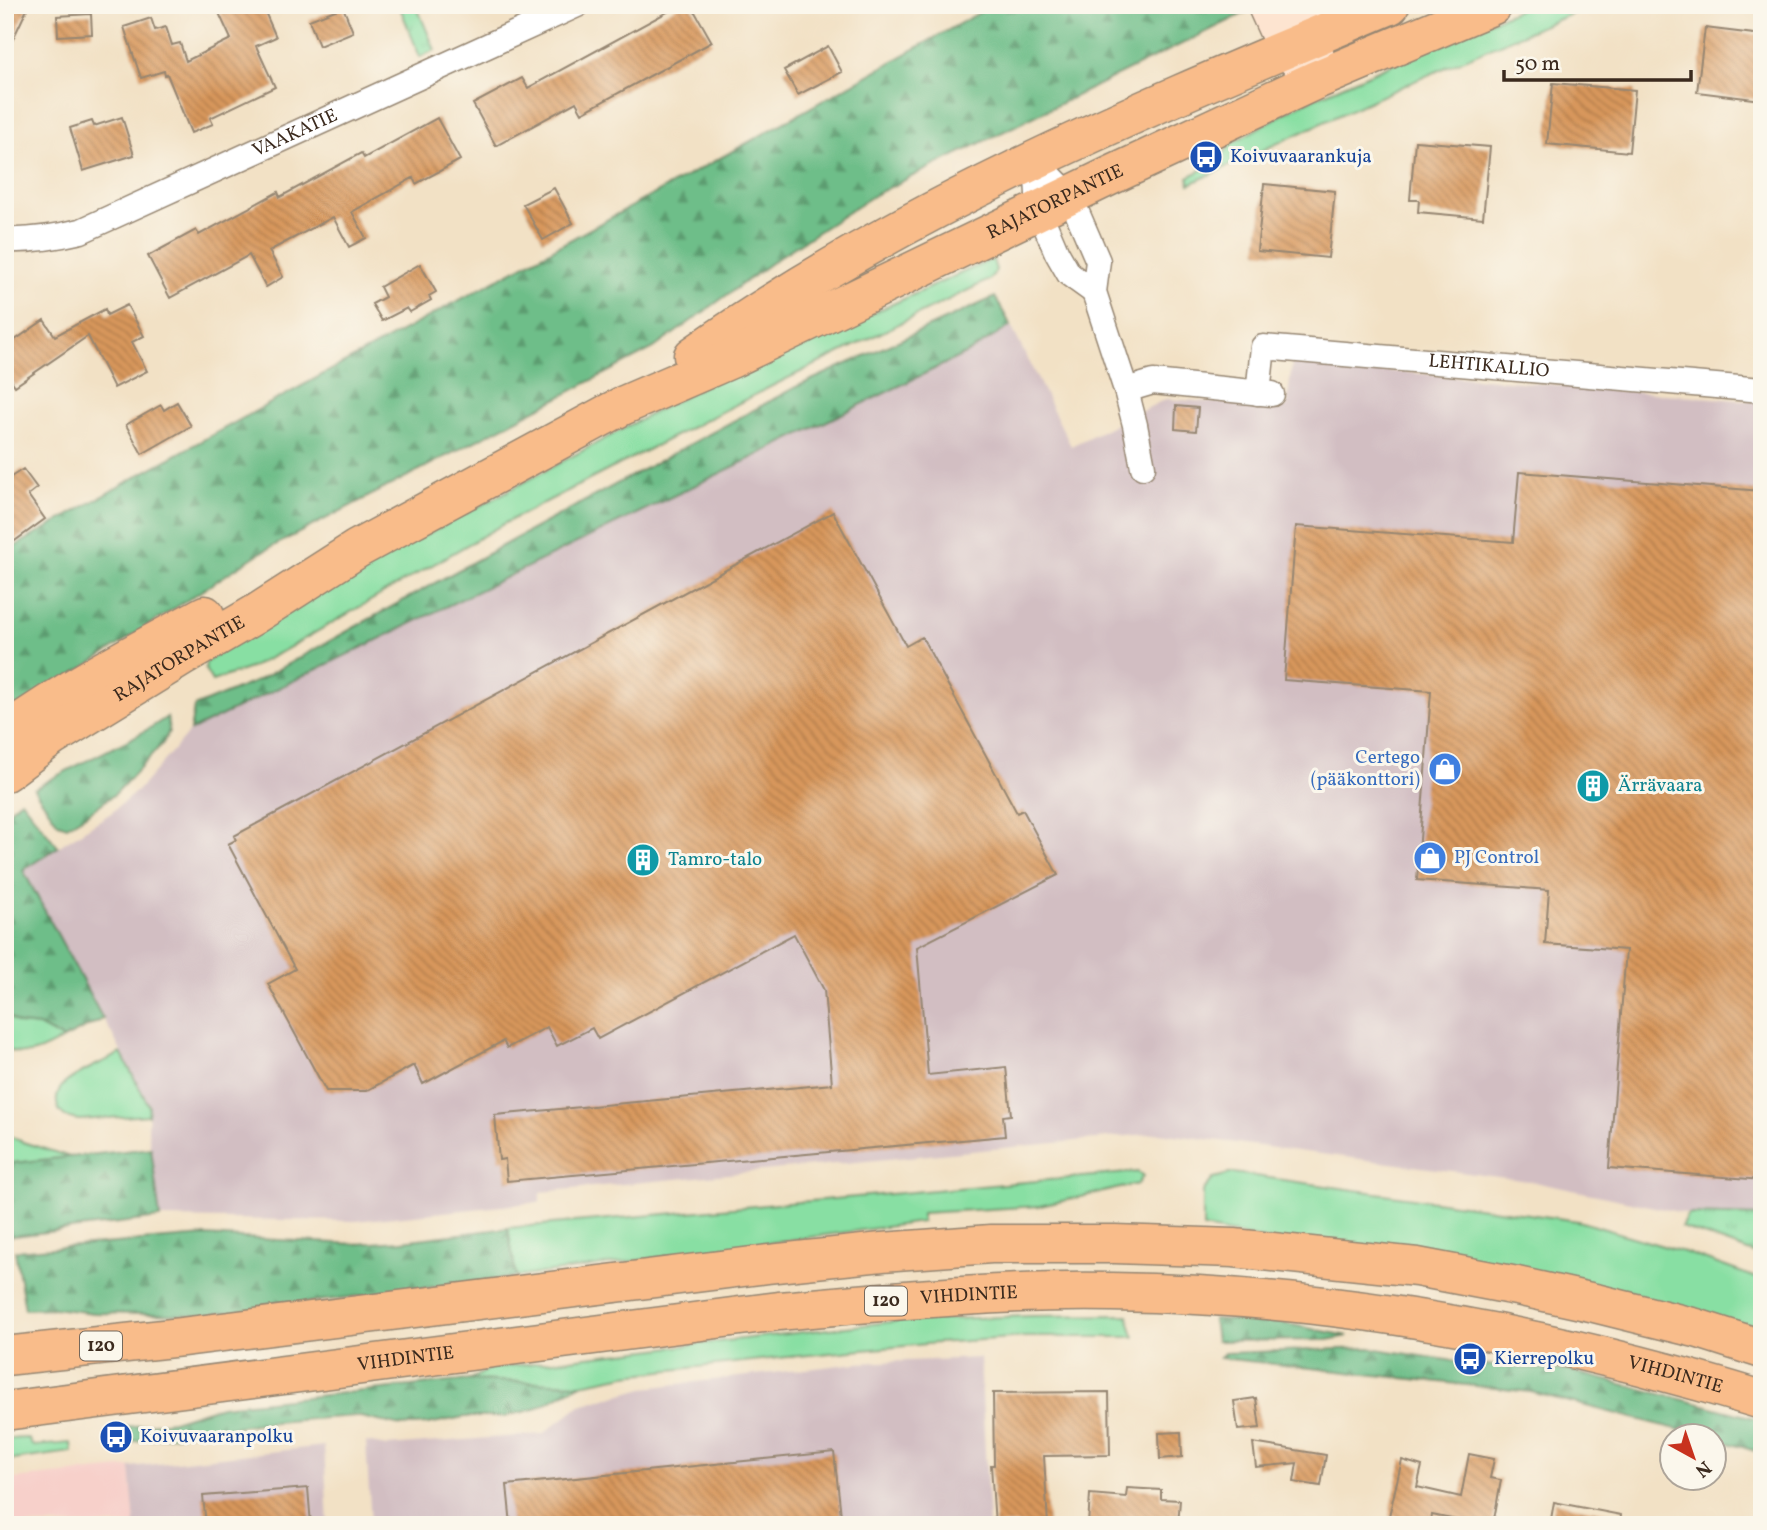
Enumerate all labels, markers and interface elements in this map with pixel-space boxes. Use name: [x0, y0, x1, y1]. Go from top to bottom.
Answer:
scale bar: [1504, 38, 1692, 82]
text: 50 m: [1515, 50, 1560, 79]
street label: VAAKATIE: [248, 103, 342, 164]
bus stop icon: Koivuvaarankuja: [1187, 138, 1225, 176]
place label: Koivuvaarankuja: [1230, 144, 1372, 170]
street label: RAJATORPANTIE: [983, 158, 1128, 246]
street label: LEHTIKALLIO: [1427, 348, 1551, 385]
street label: RAJATORPANTIE: [109, 610, 250, 709]
place label: Certego (pääkonttori): [1311, 745, 1420, 793]
shop icon: Certego (pääkonttori): [1426, 750, 1464, 788]
building icon: Ärrävaara: [1574, 767, 1612, 805]
place label: Ärrävaara: [1618, 773, 1703, 799]
shop icon: PJ Control: [1411, 839, 1449, 877]
building icon: Tamro-talo: [624, 841, 662, 879]
place label: PJ Control: [1454, 845, 1539, 871]
place label: Tamro-talo: [668, 847, 762, 873]
street label: VIHDINTIE: [919, 1280, 1018, 1312]
road number: 120: [865, 1286, 907, 1316]
road number: 120: [80, 1331, 122, 1360]
street label: VIHDINTIE: [356, 1340, 456, 1378]
bus stop icon: Kierrepolku: [1451, 1340, 1489, 1378]
place label: Kierrepolku: [1494, 1346, 1594, 1372]
street label: VIHDINTIE: [1625, 1350, 1726, 1401]
bus stop icon: Koivuvaaranpolku: [97, 1418, 135, 1456]
north arrow: [1658, 1422, 1728, 1492]
place label: Koivuvaaranpolku: [140, 1424, 293, 1450]
text: N: [1689, 1454, 1716, 1483]

